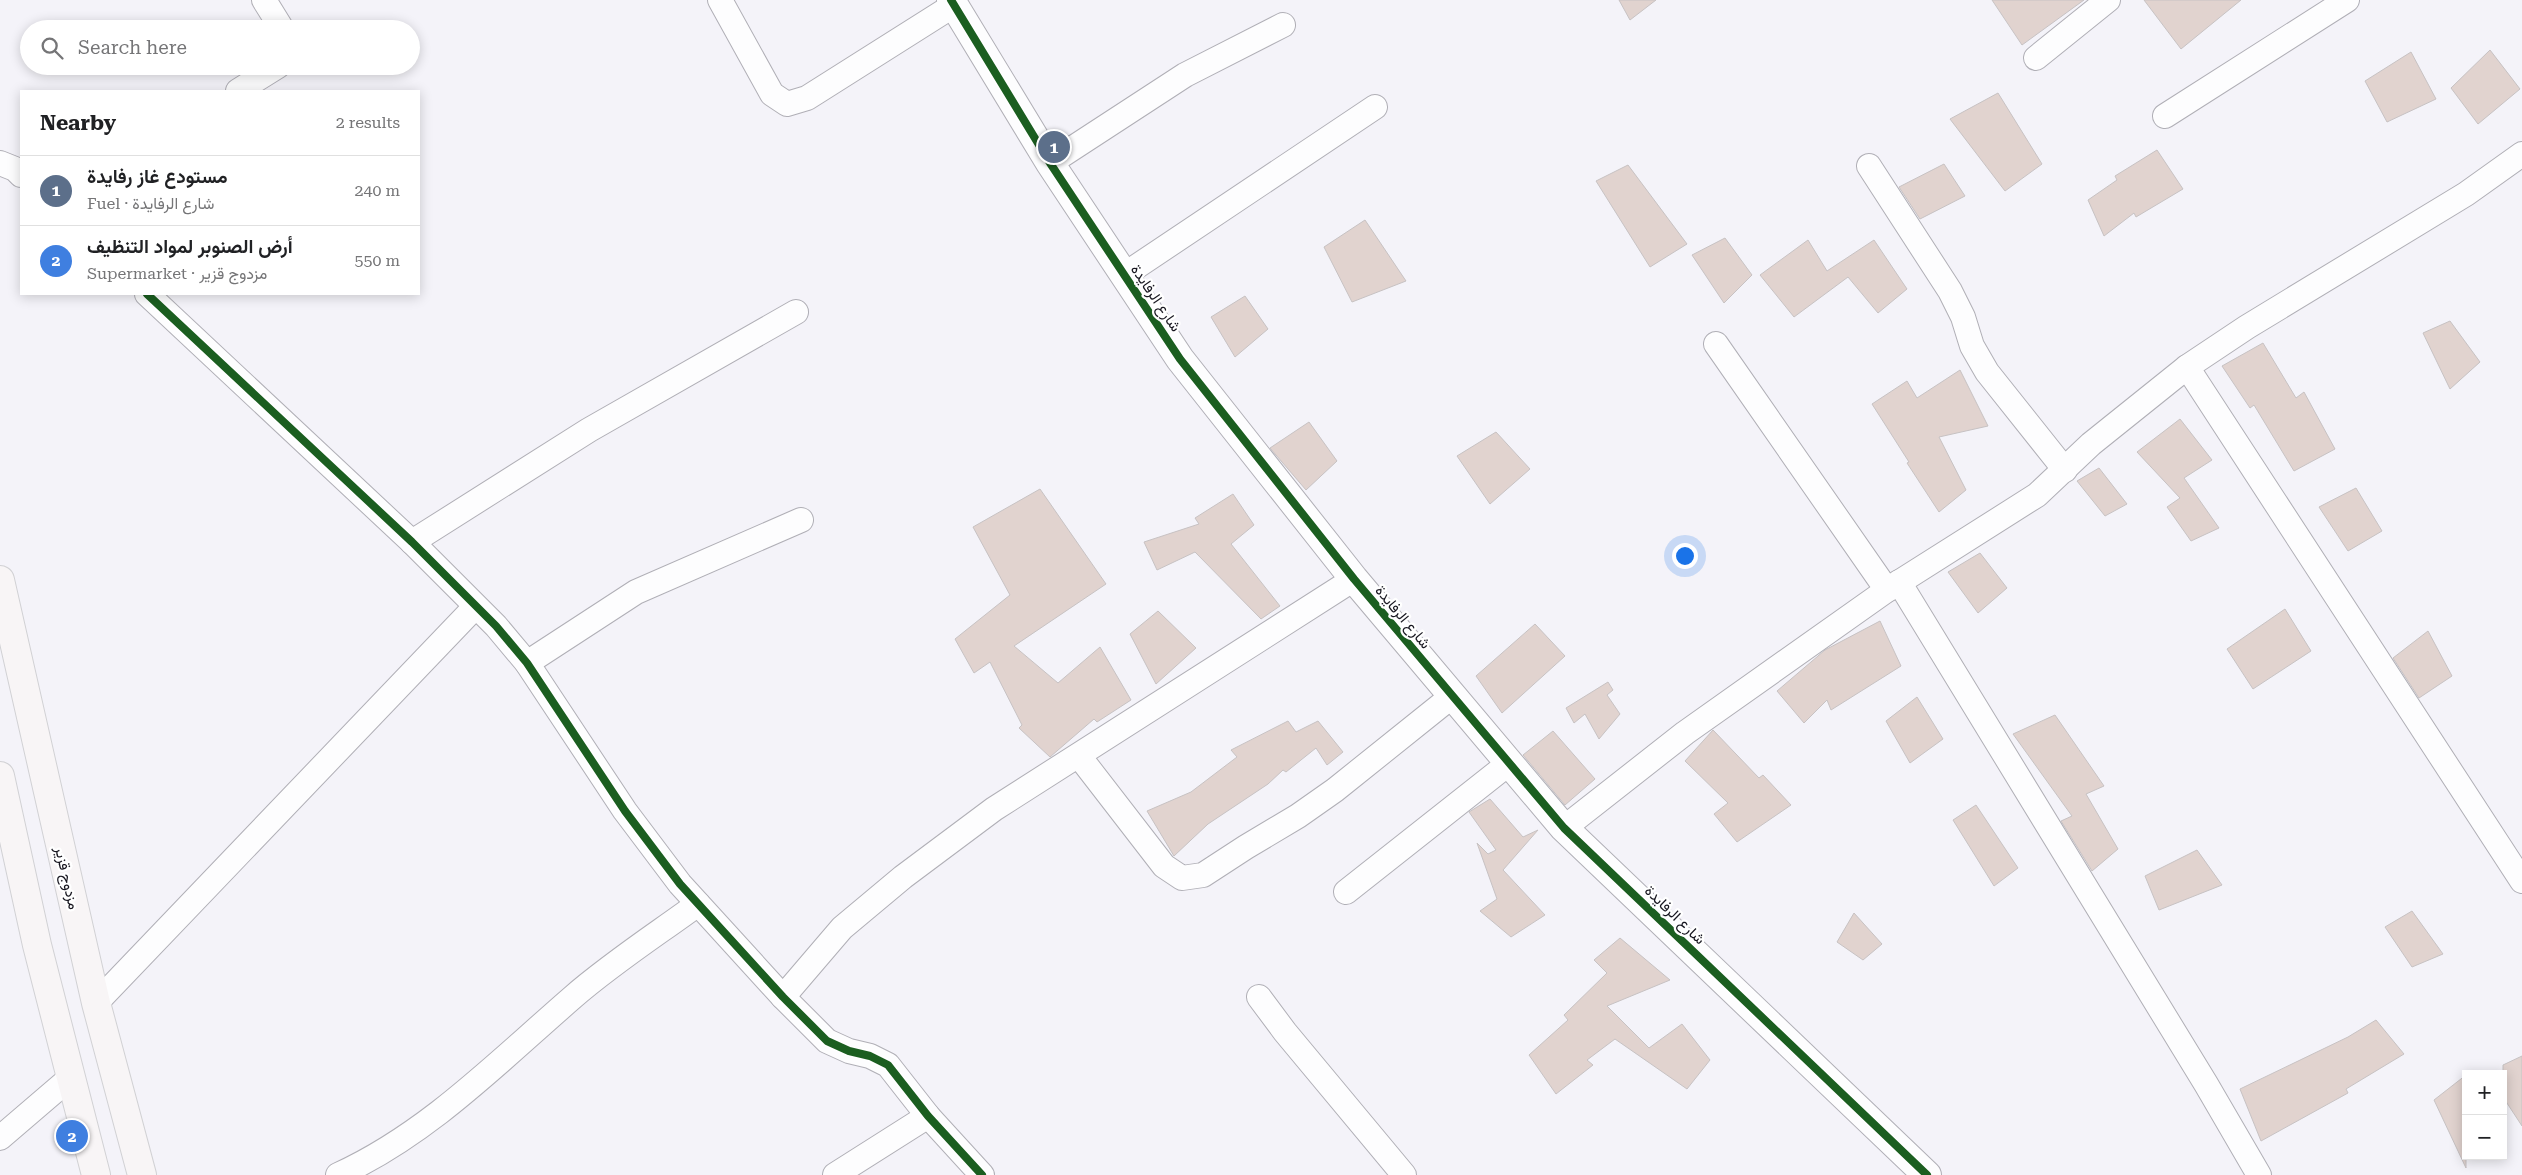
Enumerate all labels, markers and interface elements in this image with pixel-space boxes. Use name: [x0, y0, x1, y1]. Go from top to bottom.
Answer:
search box: [20, 20, 420, 75]
icon: search: [38, 34, 66, 62]
text: Search here: [78, 36, 187, 59]
text: Nearby: [40, 111, 116, 135]
text: 2 results: [336, 113, 400, 132]
pin: 1: [1038, 128, 1070, 166]
text: مستودع غاز رفايدة: [87, 165, 228, 188]
text: 1: [52, 181, 60, 200]
text: 240 m: [354, 181, 400, 200]
text: Fuel · شارع الرفايدة: [87, 194, 214, 213]
text: أرض الصنوبر لمواد التنظيف: [87, 235, 293, 258]
text: 2: [52, 251, 60, 270]
text: 550 m: [354, 251, 400, 270]
street label: شارع الرفايدة: [1125, 261, 1185, 336]
text: Supermarket · مزدوج قزير: [87, 264, 267, 283]
your location: [1672, 543, 1698, 569]
street label: شارع الرفايدة: [1370, 582, 1435, 654]
street label: مزدوج قزير: [49, 844, 83, 912]
street label: شارع الرفايدة: [1640, 882, 1709, 950]
map controls: [2462, 1070, 2507, 1160]
button: +: [2462, 1070, 2507, 1115]
button: −: [2462, 1115, 2507, 1160]
pin: 2: [56, 1117, 88, 1155]

